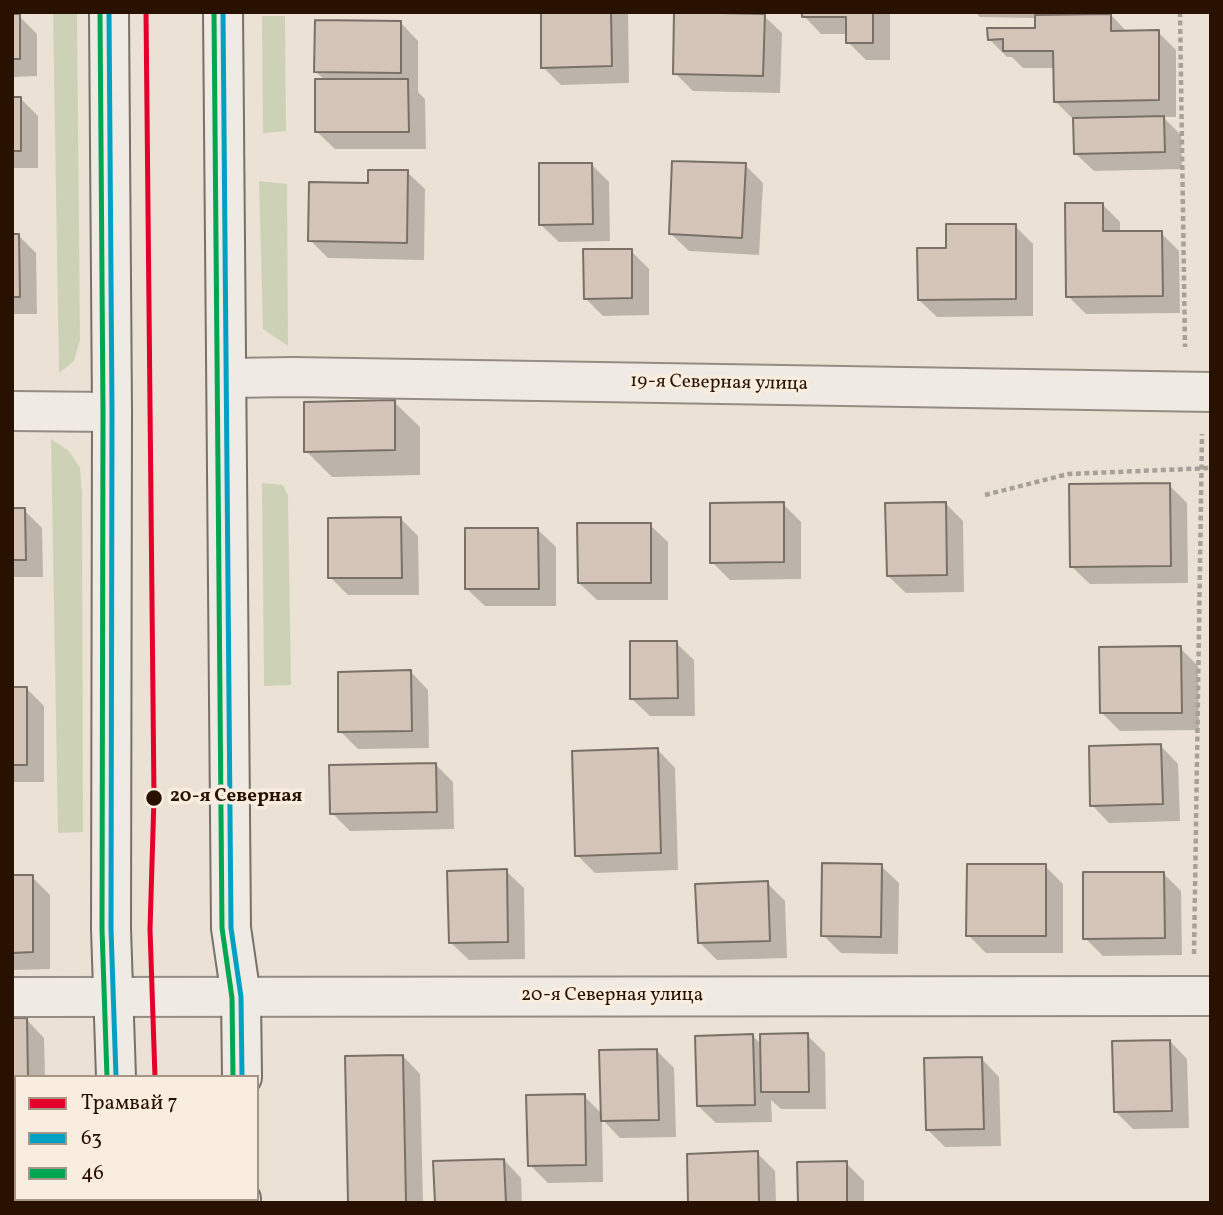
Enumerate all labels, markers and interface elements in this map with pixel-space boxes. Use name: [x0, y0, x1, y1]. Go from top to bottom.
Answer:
street label: 19-я Северная улица: [630, 371, 808, 397]
place label: 20-я Северная: [170, 787, 302, 809]
marker: 20-я Северная: [144, 788, 164, 808]
street label: 20-я Северная улица: [521, 986, 703, 1008]
legend: [14, 1075, 259, 1201]
text: Трамвай 7: [81, 1089, 178, 1118]
text: 63: [81, 1124, 102, 1153]
text: 46: [81, 1159, 104, 1188]

